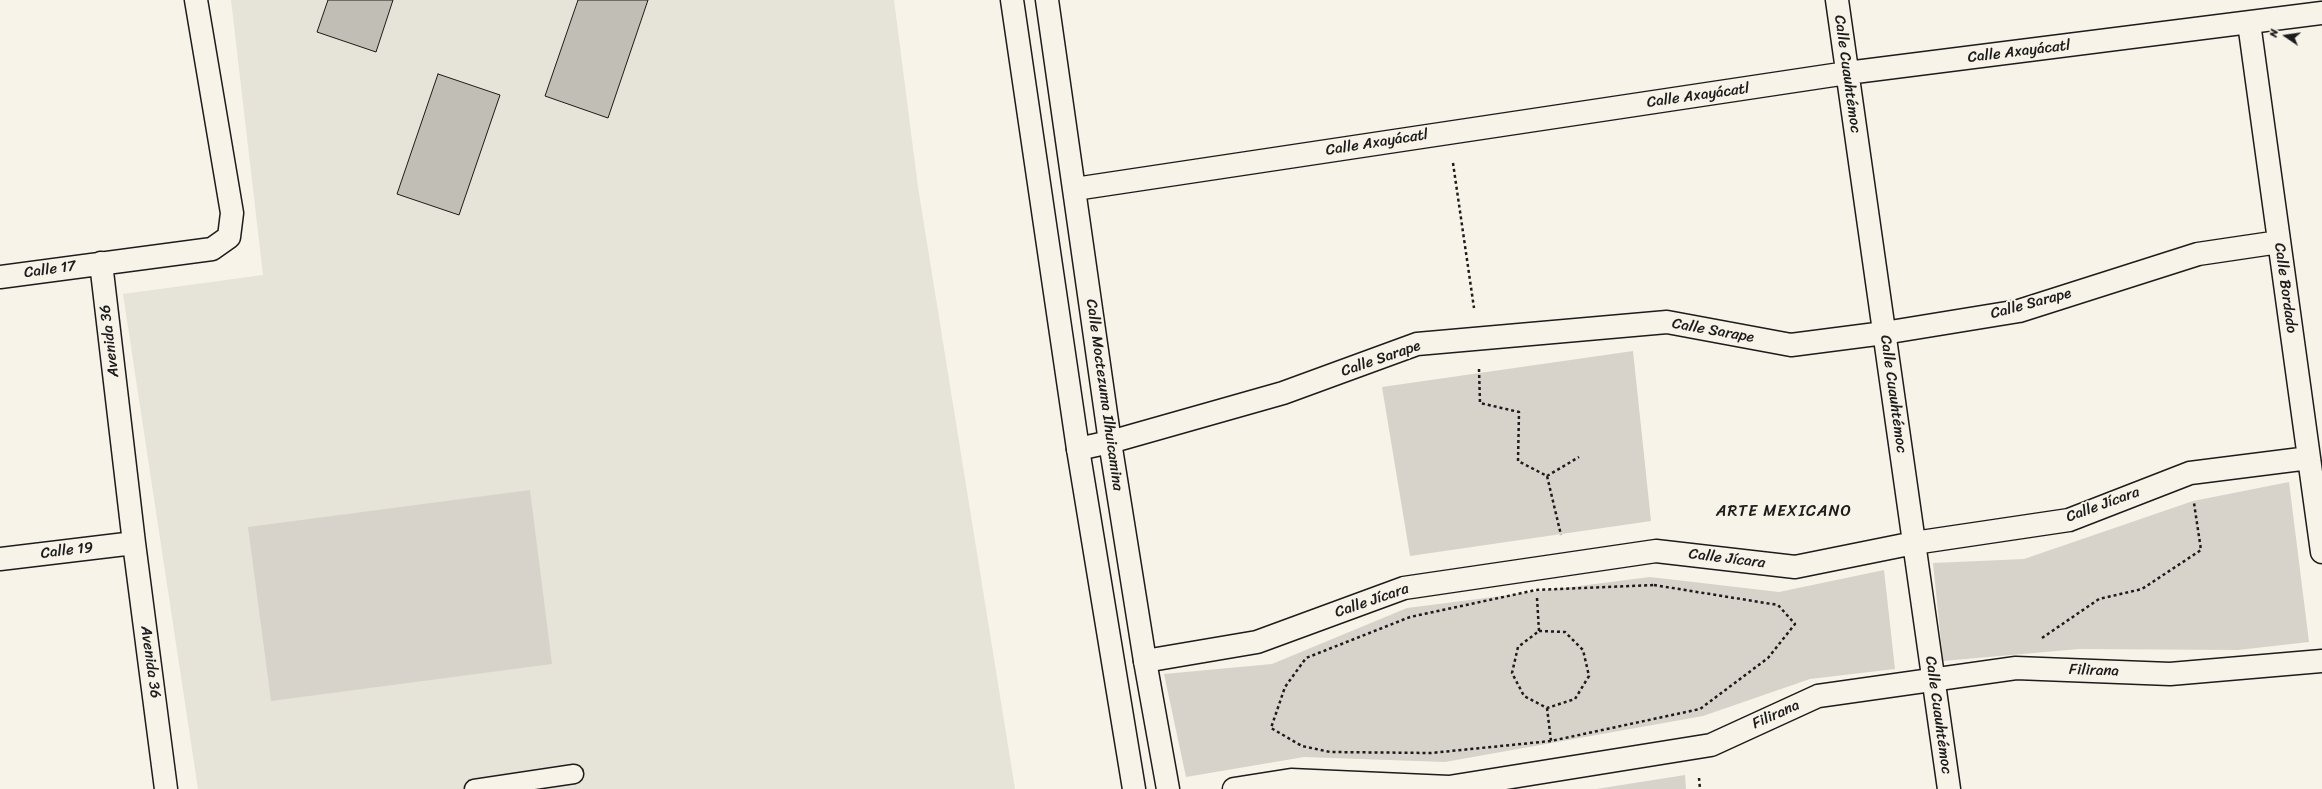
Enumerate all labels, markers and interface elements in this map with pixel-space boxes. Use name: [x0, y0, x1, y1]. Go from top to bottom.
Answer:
street label: Calle Cuauhtémoc: [1830, 14, 1864, 134]
north arrow: [2266, 16, 2306, 56]
text: N: [2264, 27, 2284, 39]
street label: Calle Axayácatl: [1967, 37, 2071, 67]
street label: Calle Axayácatl: [1646, 80, 1750, 112]
street label: Calle Axayácatl: [1325, 126, 1429, 160]
street label: Calle Bordado: [2270, 242, 2300, 334]
street label: Calle 17: [23, 257, 77, 283]
street label: Calle Sarape: [1989, 285, 2073, 323]
street label: Calle Moctezuma Ilhuicamina: [1082, 298, 1126, 492]
street label: Avenida 36: [97, 304, 123, 378]
street label: Calle Sarape: [1671, 315, 1755, 347]
street label: Calle Cuauhtémoc: [1876, 334, 1910, 454]
street label: Calle Sarape: [1339, 337, 1423, 381]
street label: Calle Jícara: [2064, 483, 2142, 527]
district label: ARTE MEXICANO: [1717, 502, 1851, 522]
street label: Calle 19: [40, 539, 94, 563]
street label: Calle Jícara: [1688, 545, 1766, 573]
street label: Calle Jícara: [1333, 580, 1411, 622]
street label: Avenida 36: [136, 625, 164, 699]
street label: Calle Cuauhtémoc: [1921, 655, 1955, 775]
street label: Filirana: [2069, 661, 2119, 681]
street label: Filirana: [1749, 697, 1803, 733]

